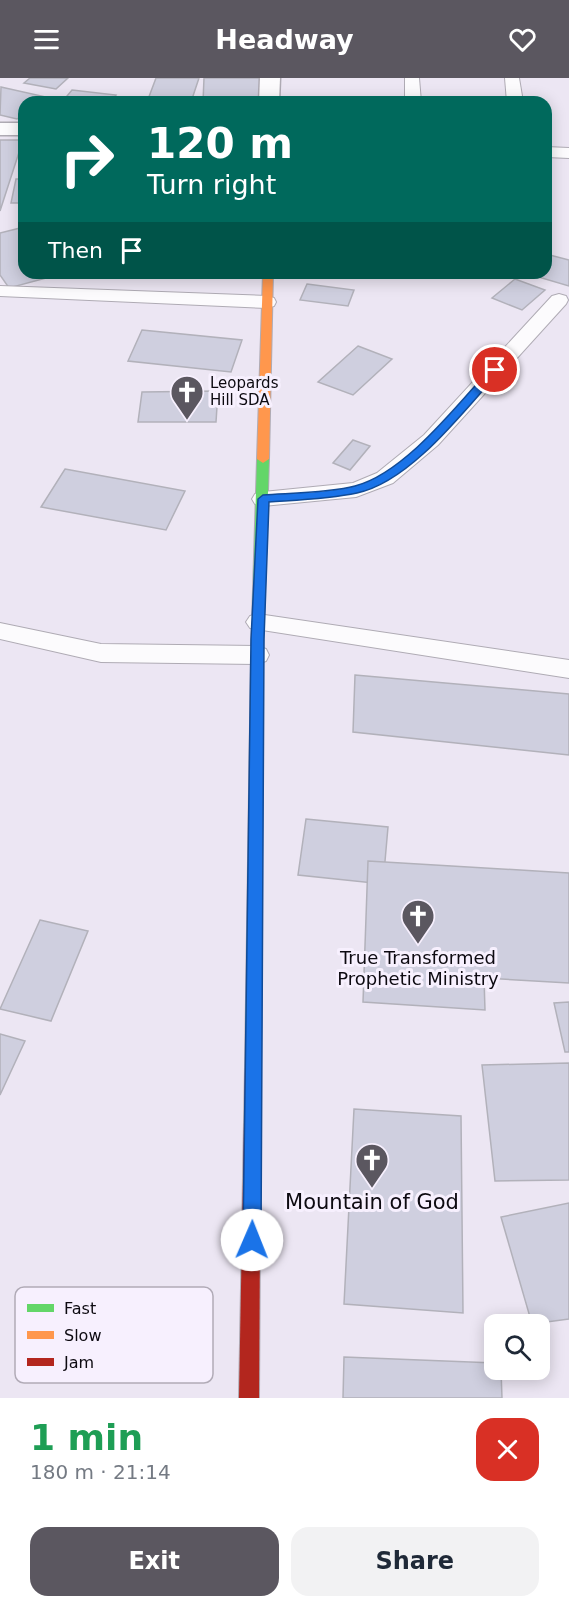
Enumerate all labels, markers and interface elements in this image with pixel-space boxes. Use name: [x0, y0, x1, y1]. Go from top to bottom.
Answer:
icon: menu: [30, 23, 63, 56]
icon: heart: [506, 23, 539, 56]
text: Headway: [215, 24, 354, 55]
text: 120 m: [147, 119, 293, 168]
icon: right: [48, 120, 126, 198]
text: Turn right: [147, 169, 276, 200]
icon: arrive: [115, 234, 148, 267]
text: Then: [48, 238, 103, 263]
pin: [469, 344, 520, 395]
icon: arrive: [478, 353, 511, 386]
church icon: Leopards Hill SDA: [169, 374, 205, 421]
place label: Leopards Hill SDA: [210, 374, 279, 409]
church icon: True Transformed Prophetic Ministry: [400, 898, 436, 945]
place label: True Transformed Prophetic Ministry: [337, 947, 499, 989]
church icon: Mountain of God: [354, 1142, 390, 1189]
place label: Mountain of God: [285, 1190, 459, 1214]
position arrow: [220, 1208, 284, 1272]
legend: [15, 1287, 213, 1383]
text: Fast: [64, 1299, 96, 1318]
map controls: [484, 1314, 550, 1380]
button: search: [484, 1314, 550, 1380]
text: Slow: [64, 1326, 101, 1345]
text: Jam: [63, 1353, 94, 1372]
text: 1 min: [30, 1417, 143, 1458]
button: close: [476, 1418, 539, 1481]
text: 180 m · 21:14: [30, 1460, 171, 1484]
button: Exit: [30, 1527, 279, 1596]
button: Share: [291, 1527, 539, 1596]

